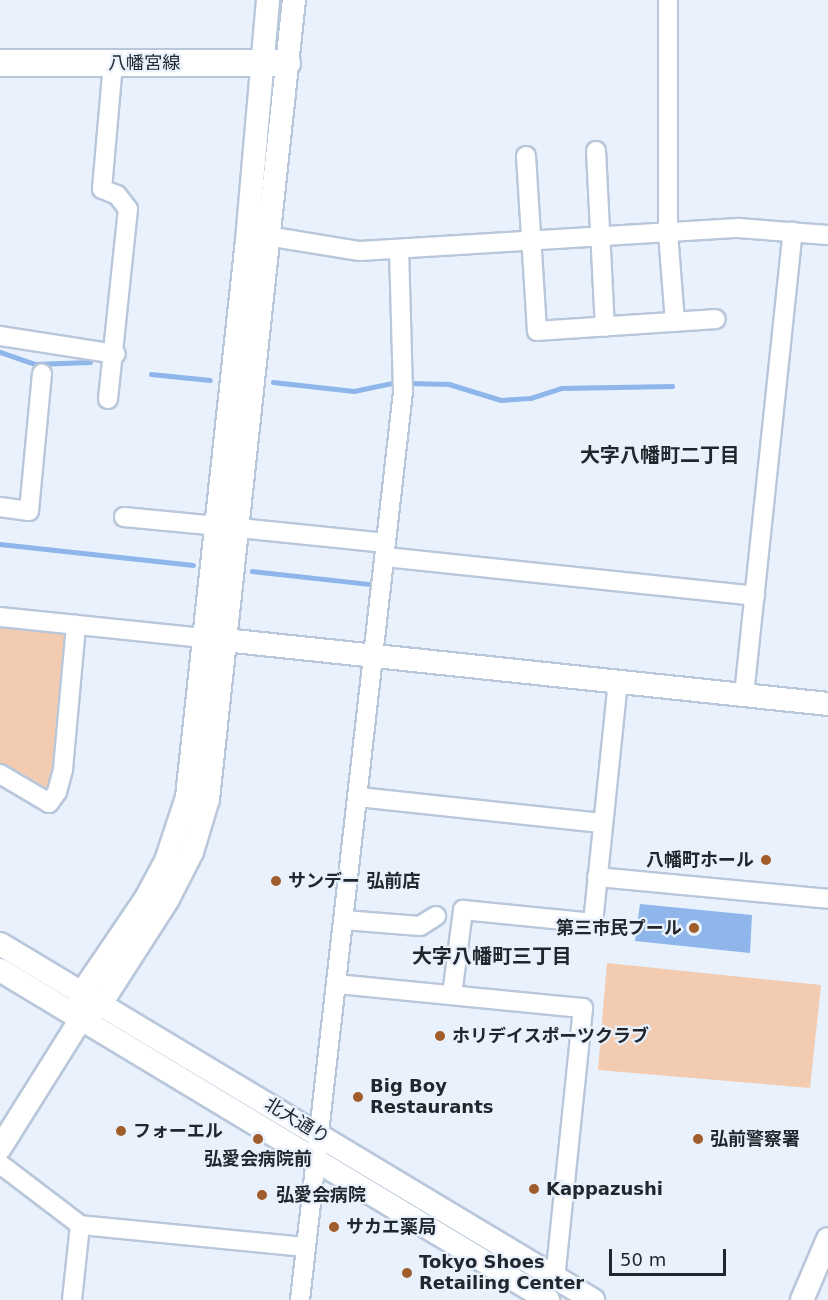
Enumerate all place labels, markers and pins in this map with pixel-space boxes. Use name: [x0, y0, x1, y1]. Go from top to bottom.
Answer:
place label: 八幡町ホール: [646, 849, 754, 871]
marker: 八幡町ホール: [759, 853, 773, 867]
place label: サンデー 弘前店: [288, 870, 420, 892]
marker: サンデー 弘前店: [269, 874, 283, 888]
place label: 第三市民プール: [556, 917, 682, 939]
marker: 第三市民プール: [687, 921, 701, 935]
place label: ホリデイスポーツクラブ: [452, 1025, 650, 1047]
marker: ホリデイスポーツクラブ: [433, 1029, 447, 1043]
place label: Big Boy Restaurants: [370, 1076, 494, 1118]
marker: Big Boy Restaurants: [351, 1090, 365, 1104]
place label: フォーエル: [133, 1120, 223, 1142]
marker: フォーエル: [114, 1124, 128, 1138]
place label: 弘前警察署: [710, 1128, 800, 1150]
marker: 弘愛会病院前: [251, 1132, 265, 1146]
marker: 弘前警察署: [691, 1132, 705, 1146]
place label: 弘愛会病院前: [204, 1148, 312, 1170]
place label: Kappazushi: [546, 1178, 663, 1200]
marker: Kappazushi: [527, 1182, 541, 1196]
place label: 弘愛会病院: [276, 1184, 366, 1206]
marker: 弘愛会病院: [253, 1186, 271, 1204]
place label: サカエ薬局: [346, 1216, 436, 1238]
marker: サカエ薬局: [327, 1220, 341, 1234]
place label: Tokyo Shoes Retailing Center: [419, 1252, 584, 1294]
marker: Tokyo Shoes Retailing Center: [400, 1266, 414, 1280]

